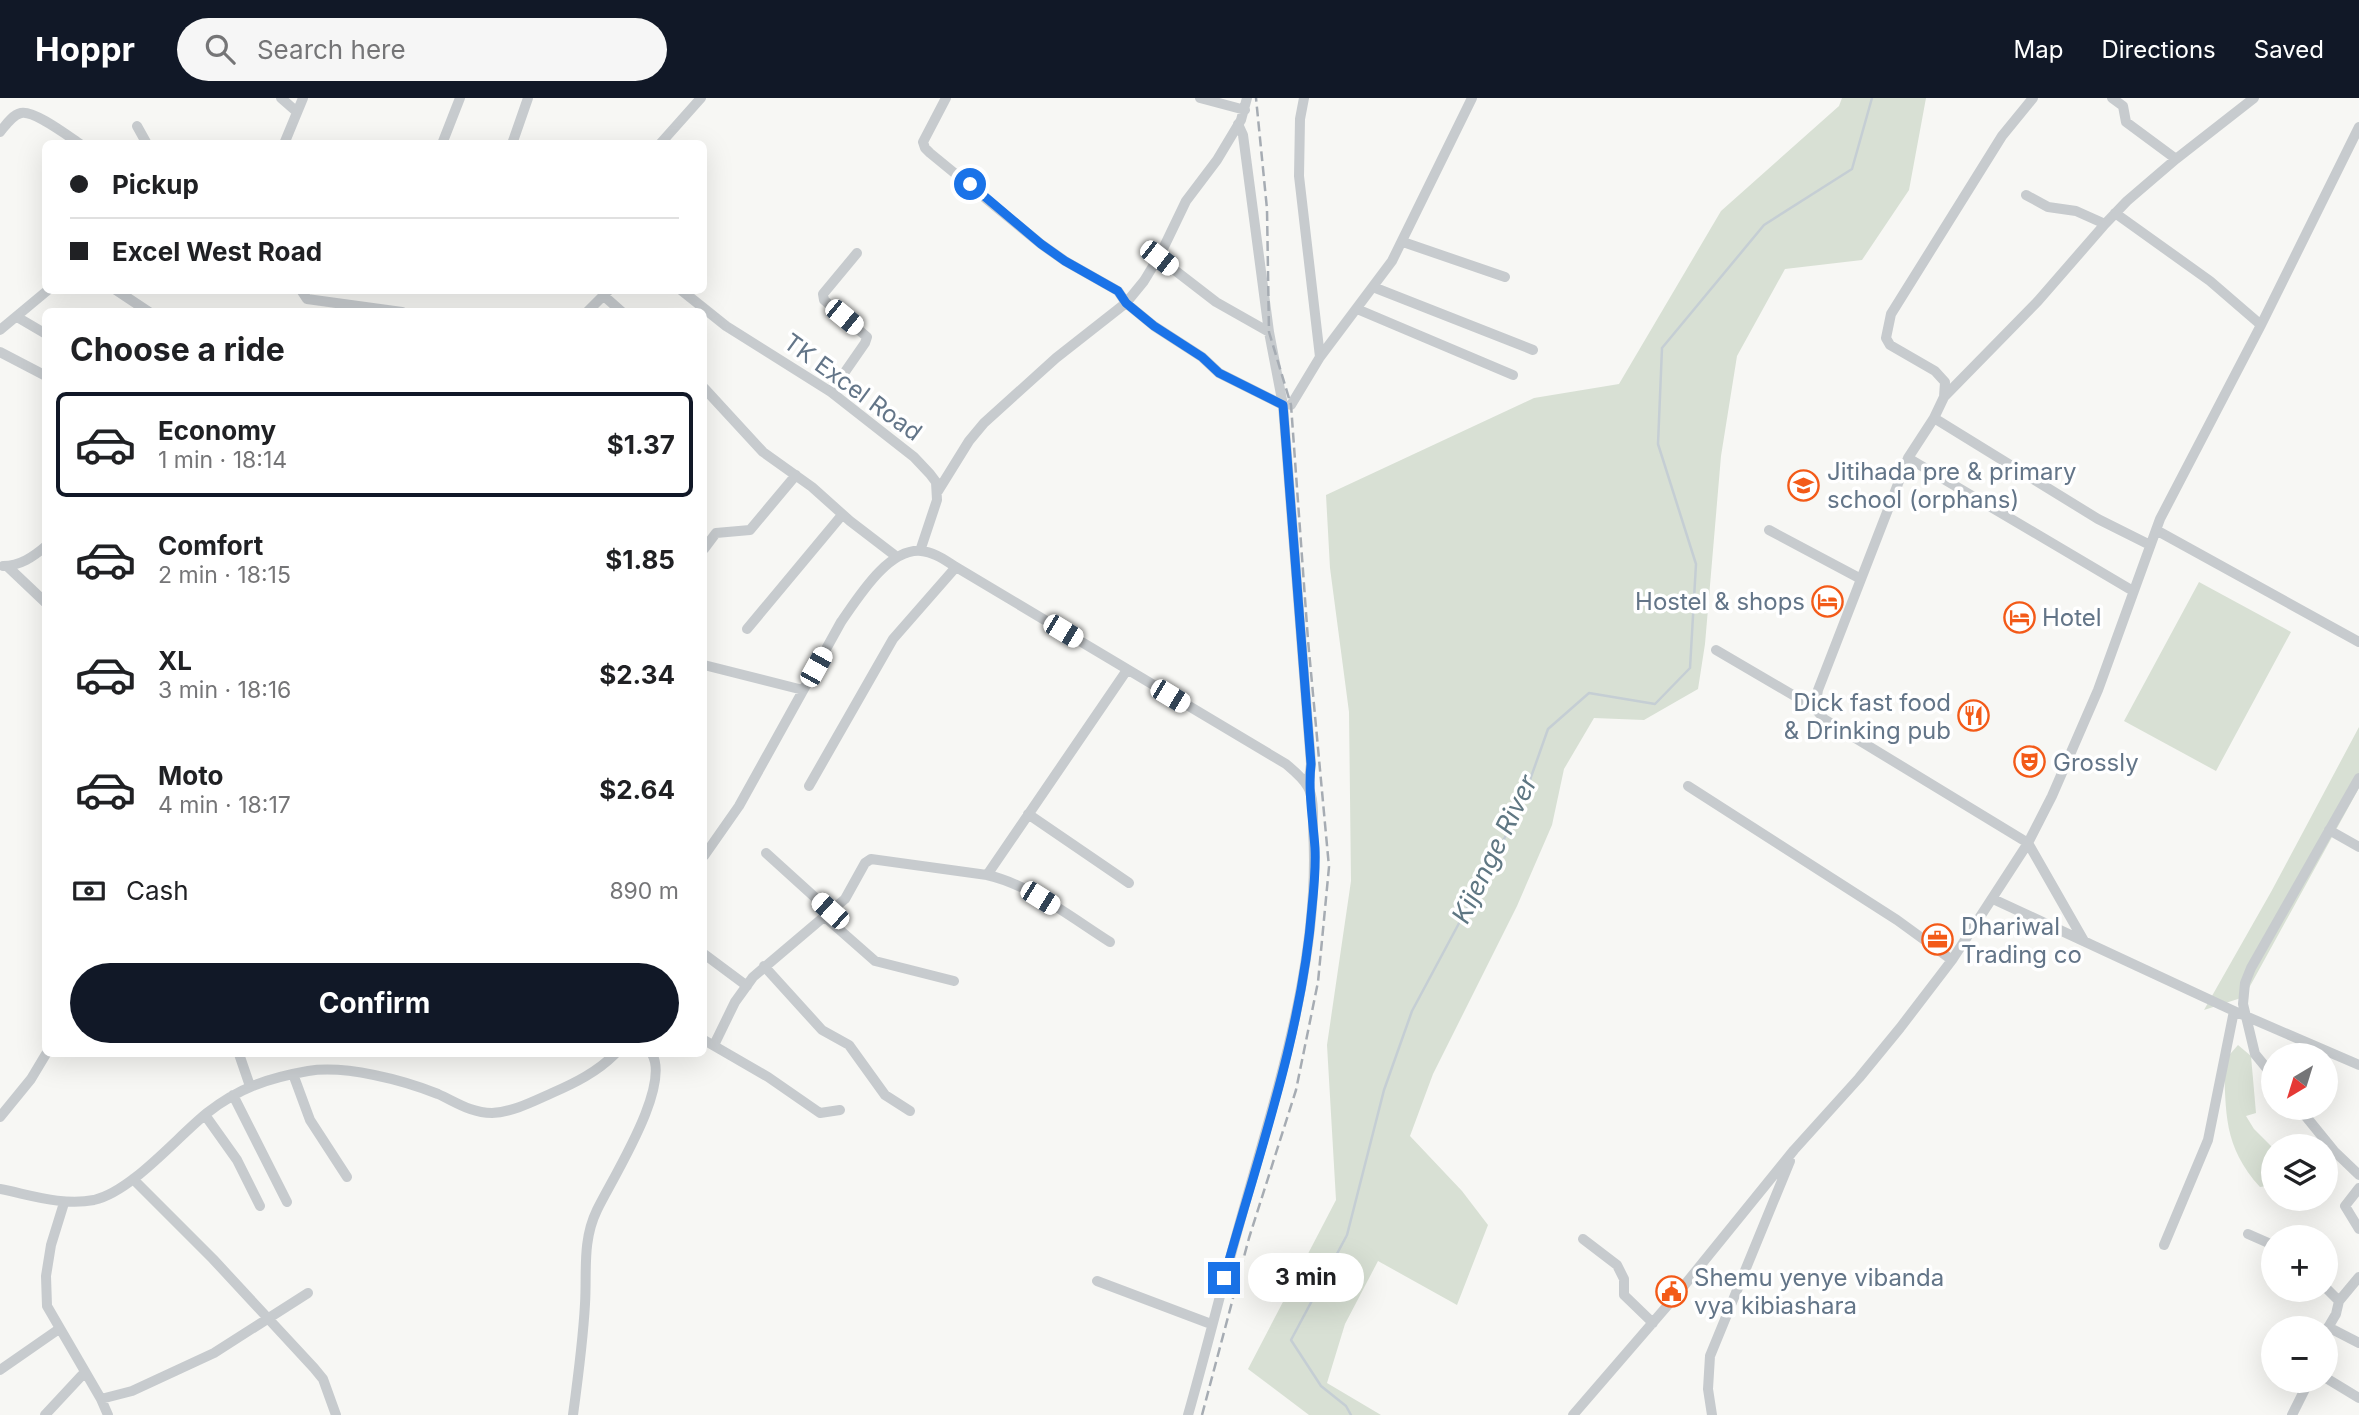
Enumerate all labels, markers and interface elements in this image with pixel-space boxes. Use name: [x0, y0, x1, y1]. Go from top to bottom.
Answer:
search box: [177, 18, 667, 81]
text: Hoppr: [35, 29, 135, 69]
icon: search: [201, 30, 239, 68]
text: Search here: [257, 34, 406, 65]
text: Map: [2014, 35, 2063, 64]
text: Directions: [2101, 35, 2216, 64]
text: Saved: [2254, 35, 2324, 64]
route start: [954, 168, 986, 200]
text: Pickup: [112, 169, 199, 200]
text: Excel West Road: [112, 236, 322, 267]
car: [1136, 237, 1183, 279]
car: [822, 296, 867, 338]
street label: TK Excel Road: [778, 327, 928, 447]
text: Choose a ride: [70, 330, 285, 369]
icon: car: [74, 413, 137, 476]
text: Economy: [158, 415, 276, 446]
text: $1.37: [607, 429, 675, 460]
text: 1 min · 18:14: [158, 446, 287, 474]
place label: Jitihada pre & primary school (orphans): [1827, 457, 2076, 514]
school or university icon: Jitihada pre & primary school (orphans): [1787, 468, 1821, 502]
icon: car: [74, 528, 137, 591]
text: Comfort: [158, 530, 263, 561]
text: $1.85: [605, 544, 675, 575]
text: 2 min · 18:15: [158, 561, 291, 589]
hotel icon: Hostel & shops: [1811, 584, 1845, 618]
place label: Hostel & shops: [1635, 587, 1805, 616]
hotel icon: Hotel: [2002, 600, 2036, 634]
place label: Hotel: [2042, 603, 2102, 632]
car: [1040, 611, 1087, 651]
icon: car: [74, 643, 137, 706]
car: [797, 644, 836, 690]
text: XL: [158, 645, 192, 676]
text: $2.34: [599, 659, 675, 690]
text: 3 min · 18:16: [158, 676, 291, 704]
car: [1147, 676, 1194, 716]
place label: Dick fast food & Drinking pub: [1784, 688, 1951, 745]
restaurant icon: Dick fast food & Drinking pub: [1957, 699, 1991, 733]
theatre icon: Grossly: [2013, 745, 2047, 779]
place label: Grossly: [2053, 748, 2139, 777]
icon: car: [74, 758, 137, 821]
text: Moto: [158, 760, 223, 791]
water label: Kijenge River: [1445, 769, 1544, 928]
text: $2.64: [599, 774, 675, 805]
text: 4 min · 18:17: [158, 791, 291, 819]
icon: cash: [70, 872, 108, 910]
text: Cash: [126, 875, 189, 906]
text: 890 m: [609, 877, 679, 905]
car: [1017, 878, 1064, 918]
car: [808, 889, 853, 933]
place label: Dhariwal Trading co: [1961, 912, 2082, 969]
office icon: Dhariwal Trading co: [1921, 923, 1955, 957]
button: Confirm: [70, 963, 679, 1043]
north arrow: [2261, 1043, 2338, 1120]
map controls: [2261, 1043, 2338, 1393]
button: layers: [2261, 1134, 2338, 1211]
button: +: [2261, 1225, 2338, 1302]
callout: 3 min: [1248, 1254, 1364, 1302]
route end: [1208, 1262, 1240, 1294]
text: 3 min: [1275, 1263, 1337, 1291]
place label: Shemu yenye vibanda vya kibiashara: [1694, 1263, 1944, 1320]
public building icon: Shemu yenye vibanda vya kibiashara: [1654, 1274, 1688, 1308]
button: −: [2261, 1316, 2338, 1393]

